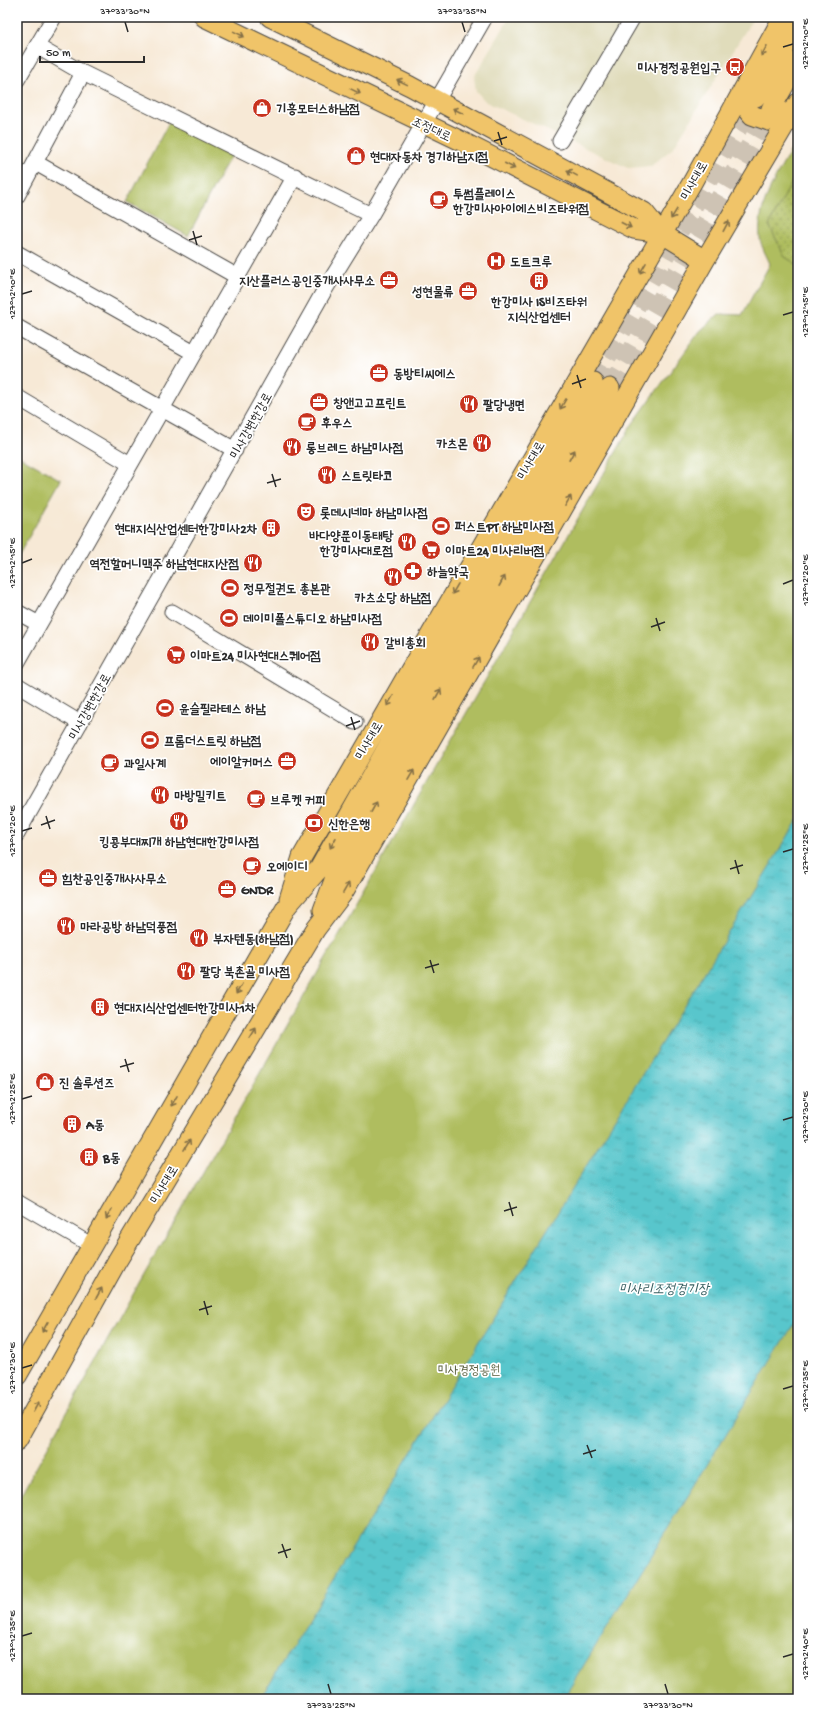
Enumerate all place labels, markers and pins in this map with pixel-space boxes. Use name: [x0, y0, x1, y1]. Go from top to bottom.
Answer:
bus stop icon: 미사경정공원입구: [724, 56, 746, 78]
place label: 미사경정공원입구: [637, 61, 722, 77]
shop icon: 기흥모터스하남점: [251, 97, 273, 119]
place label: 기흥모터스하남점: [276, 102, 360, 118]
shop icon: 현대자동차 경기하남지점: [345, 145, 367, 167]
place label: 현대자동차 경기하남지점: [370, 151, 489, 166]
place label: 투썸플레이스 한강미사아이에스비즈타워점: [452, 187, 590, 218]
cafe icon: 투썸플레이스 한강미사아이에스비즈타워점: [428, 189, 450, 211]
hospital icon: 도트크루: [485, 250, 507, 272]
place label: 도트크루: [510, 255, 552, 271]
office icon: 지산플러스공인중개사사무소: [378, 269, 400, 291]
building icon: 한강미사 IS비즈타워 지식산업센터: [528, 270, 550, 292]
place label: 지산플러스공인중개사사무소: [239, 274, 376, 290]
office icon: 성현물류: [457, 280, 479, 302]
place label: 성현물류: [411, 285, 454, 301]
place label: 한강미사 IS비즈타워 지식산업센터: [490, 296, 587, 326]
office icon: 동방티씨에스: [368, 362, 390, 384]
place label: 동방티씨에스: [393, 368, 456, 383]
office icon: 창앤고고프린트: [308, 391, 330, 413]
restaurant icon: 팔당냉면: [458, 393, 480, 415]
place label: 창앤고고프린트: [333, 397, 407, 412]
place label: 팔당냉면: [483, 399, 525, 414]
cafe icon: 후우스: [296, 411, 318, 433]
place label: 후우스: [321, 416, 352, 432]
restaurant icon: 카츠몬: [471, 432, 493, 454]
restaurant icon: 롱브레드 하남미사점: [281, 436, 303, 458]
place label: 카츠몬: [437, 438, 469, 453]
place label: 롱브레드 하남미사점: [306, 441, 404, 457]
restaurant icon: 스트릿타코: [316, 464, 338, 486]
place label: 스트릿타코: [341, 470, 393, 485]
theatre icon: 롯데시네마 하남미사점: [295, 501, 317, 523]
place label: 롯데시네마 하남미사점: [320, 506, 428, 522]
sports icon: 퍼스트PT 하남미사점: [430, 515, 452, 537]
building icon: 현대지식산업센터한강미사2차: [260, 517, 282, 539]
place label: 퍼스트PT 하남미사점: [454, 521, 554, 536]
place label: 현대지식산업센터한강미사2차: [115, 523, 258, 538]
place label: 바다양푼이동태탕 한강미사대로점: [309, 530, 395, 560]
restaurant icon: 바다양푼이동태탕 한강미사대로점: [396, 531, 418, 553]
supermarket icon: 이마트24 미사리버점: [420, 539, 442, 561]
place label: 이마트24 미사리버점: [445, 545, 545, 560]
restaurant icon: 역전할머니맥주 하남현대지산점: [242, 552, 264, 574]
place label: 역전할머니맥주 하남현대지산점: [89, 557, 240, 573]
pharmacy icon: 하늘약국: [402, 560, 424, 582]
restaurant icon: 카츠소당 하남점: [382, 566, 404, 588]
place label: 하늘약국: [427, 566, 469, 581]
sports icon: 정무절권도 총본관: [219, 577, 241, 599]
place label: 정무절권도 총본관: [243, 582, 331, 598]
place label: 카츠소당 하남점: [355, 592, 432, 607]
sports icon: 데이미폴스튜디오 하남미사점: [218, 607, 240, 629]
place label: 데이미폴스튜디오 하남미사점: [243, 612, 383, 628]
restaurant icon: 갈비총회: [359, 631, 381, 653]
place label: 갈비총회: [384, 636, 426, 652]
supermarket icon: 이마트24 미사현대스퀘어점: [165, 644, 187, 666]
place label: 이마트24 미사현대스퀘어점: [190, 650, 321, 665]
sports icon: 윤슬필라테스 하남: [154, 697, 176, 719]
place label: 윤슬필라테스 하남: [179, 702, 266, 718]
sports icon: 프롬더스트릿 하남점: [139, 729, 161, 751]
place label: 프롬더스트릿 하남점: [164, 734, 262, 750]
office icon: 에이알커머스: [276, 750, 298, 772]
cafe icon: 과일사계: [99, 752, 121, 774]
place label: 에이알커머스: [210, 756, 273, 771]
place label: 과일사계: [124, 758, 166, 773]
restaurant icon: 마방밀키트: [149, 784, 171, 806]
cafe icon: 브루켓 커피: [245, 788, 267, 810]
place label: 마방밀키트: [174, 790, 227, 805]
place label: 브루켓 커피: [270, 793, 325, 809]
restaurant icon: 킹콩부대찌개 하남현대한강미사점: [168, 810, 190, 832]
bank icon: 신한은행: [303, 812, 325, 834]
place label: 신한은행: [328, 818, 370, 833]
place label: 킹콩부대찌개 하남현대한강미사점: [99, 836, 260, 851]
cafe icon: 오에이디: [241, 855, 263, 877]
place label: 오에이디: [266, 861, 308, 876]
office icon: 힘찬공인중개사사무소: [37, 867, 59, 889]
place label: 힘찬공인중개사사무소: [62, 873, 167, 888]
office icon: GNDR: [216, 878, 238, 900]
place label: GNDR: [241, 884, 274, 899]
restaurant icon: 마라공방 하남덕풍점: [55, 915, 77, 937]
place label: 마라공방 하남덕풍점: [80, 921, 178, 936]
restaurant icon: 부자텐동(하남점): [188, 927, 210, 949]
place label: 부자텐동(하남점): [213, 933, 294, 948]
restaurant icon: 팔당 북촌골 미사점: [175, 960, 197, 982]
place label: 팔당 북촌골 미사점: [200, 965, 290, 981]
building icon: 현대지식산업센터한강미사1차: [89, 996, 111, 1018]
place label: 현대지식산업센터한강미사1차: [114, 1002, 256, 1017]
shop icon: 진 솔루션즈: [34, 1071, 56, 1093]
place label: 진 솔루션즈: [59, 1076, 114, 1092]
building icon: A동: [61, 1113, 83, 1135]
place label: A동: [85, 1119, 105, 1134]
building icon: B동: [78, 1146, 100, 1168]
place label: B동: [102, 1152, 121, 1167]

